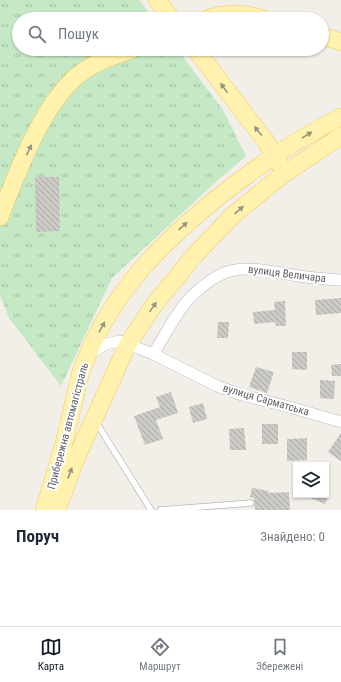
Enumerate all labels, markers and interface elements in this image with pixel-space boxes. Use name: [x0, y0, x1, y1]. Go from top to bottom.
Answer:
search box: [12, 12, 329, 56]
icon: search: [26, 23, 48, 45]
text: Пошук: [58, 25, 99, 43]
one-way arrow: [220, 82, 228, 93]
one-way arrow: [253, 126, 262, 137]
one-way arrow: [301, 131, 313, 138]
one-way arrow: [26, 144, 32, 155]
one-way arrow: [233, 206, 244, 215]
one-way arrow: [178, 222, 189, 231]
street label: вулиця Величара: [247, 263, 327, 285]
one-way arrow: [149, 302, 157, 313]
one-way arrow: [98, 321, 105, 333]
street label: Прибережна автомагістраль: [45, 361, 91, 491]
street label: вулиця Сарматська: [221, 381, 311, 419]
map controls: [293, 462, 329, 498]
button: layers: [293, 462, 329, 498]
one-way arrow: [68, 467, 74, 479]
text: Поруч: [16, 526, 59, 546]
text: Знайдено: 0: [260, 529, 325, 544]
tab: Карта: [38, 636, 64, 673]
tab: Маршрут: [139, 636, 181, 673]
tab: Збережені: [256, 636, 303, 673]

